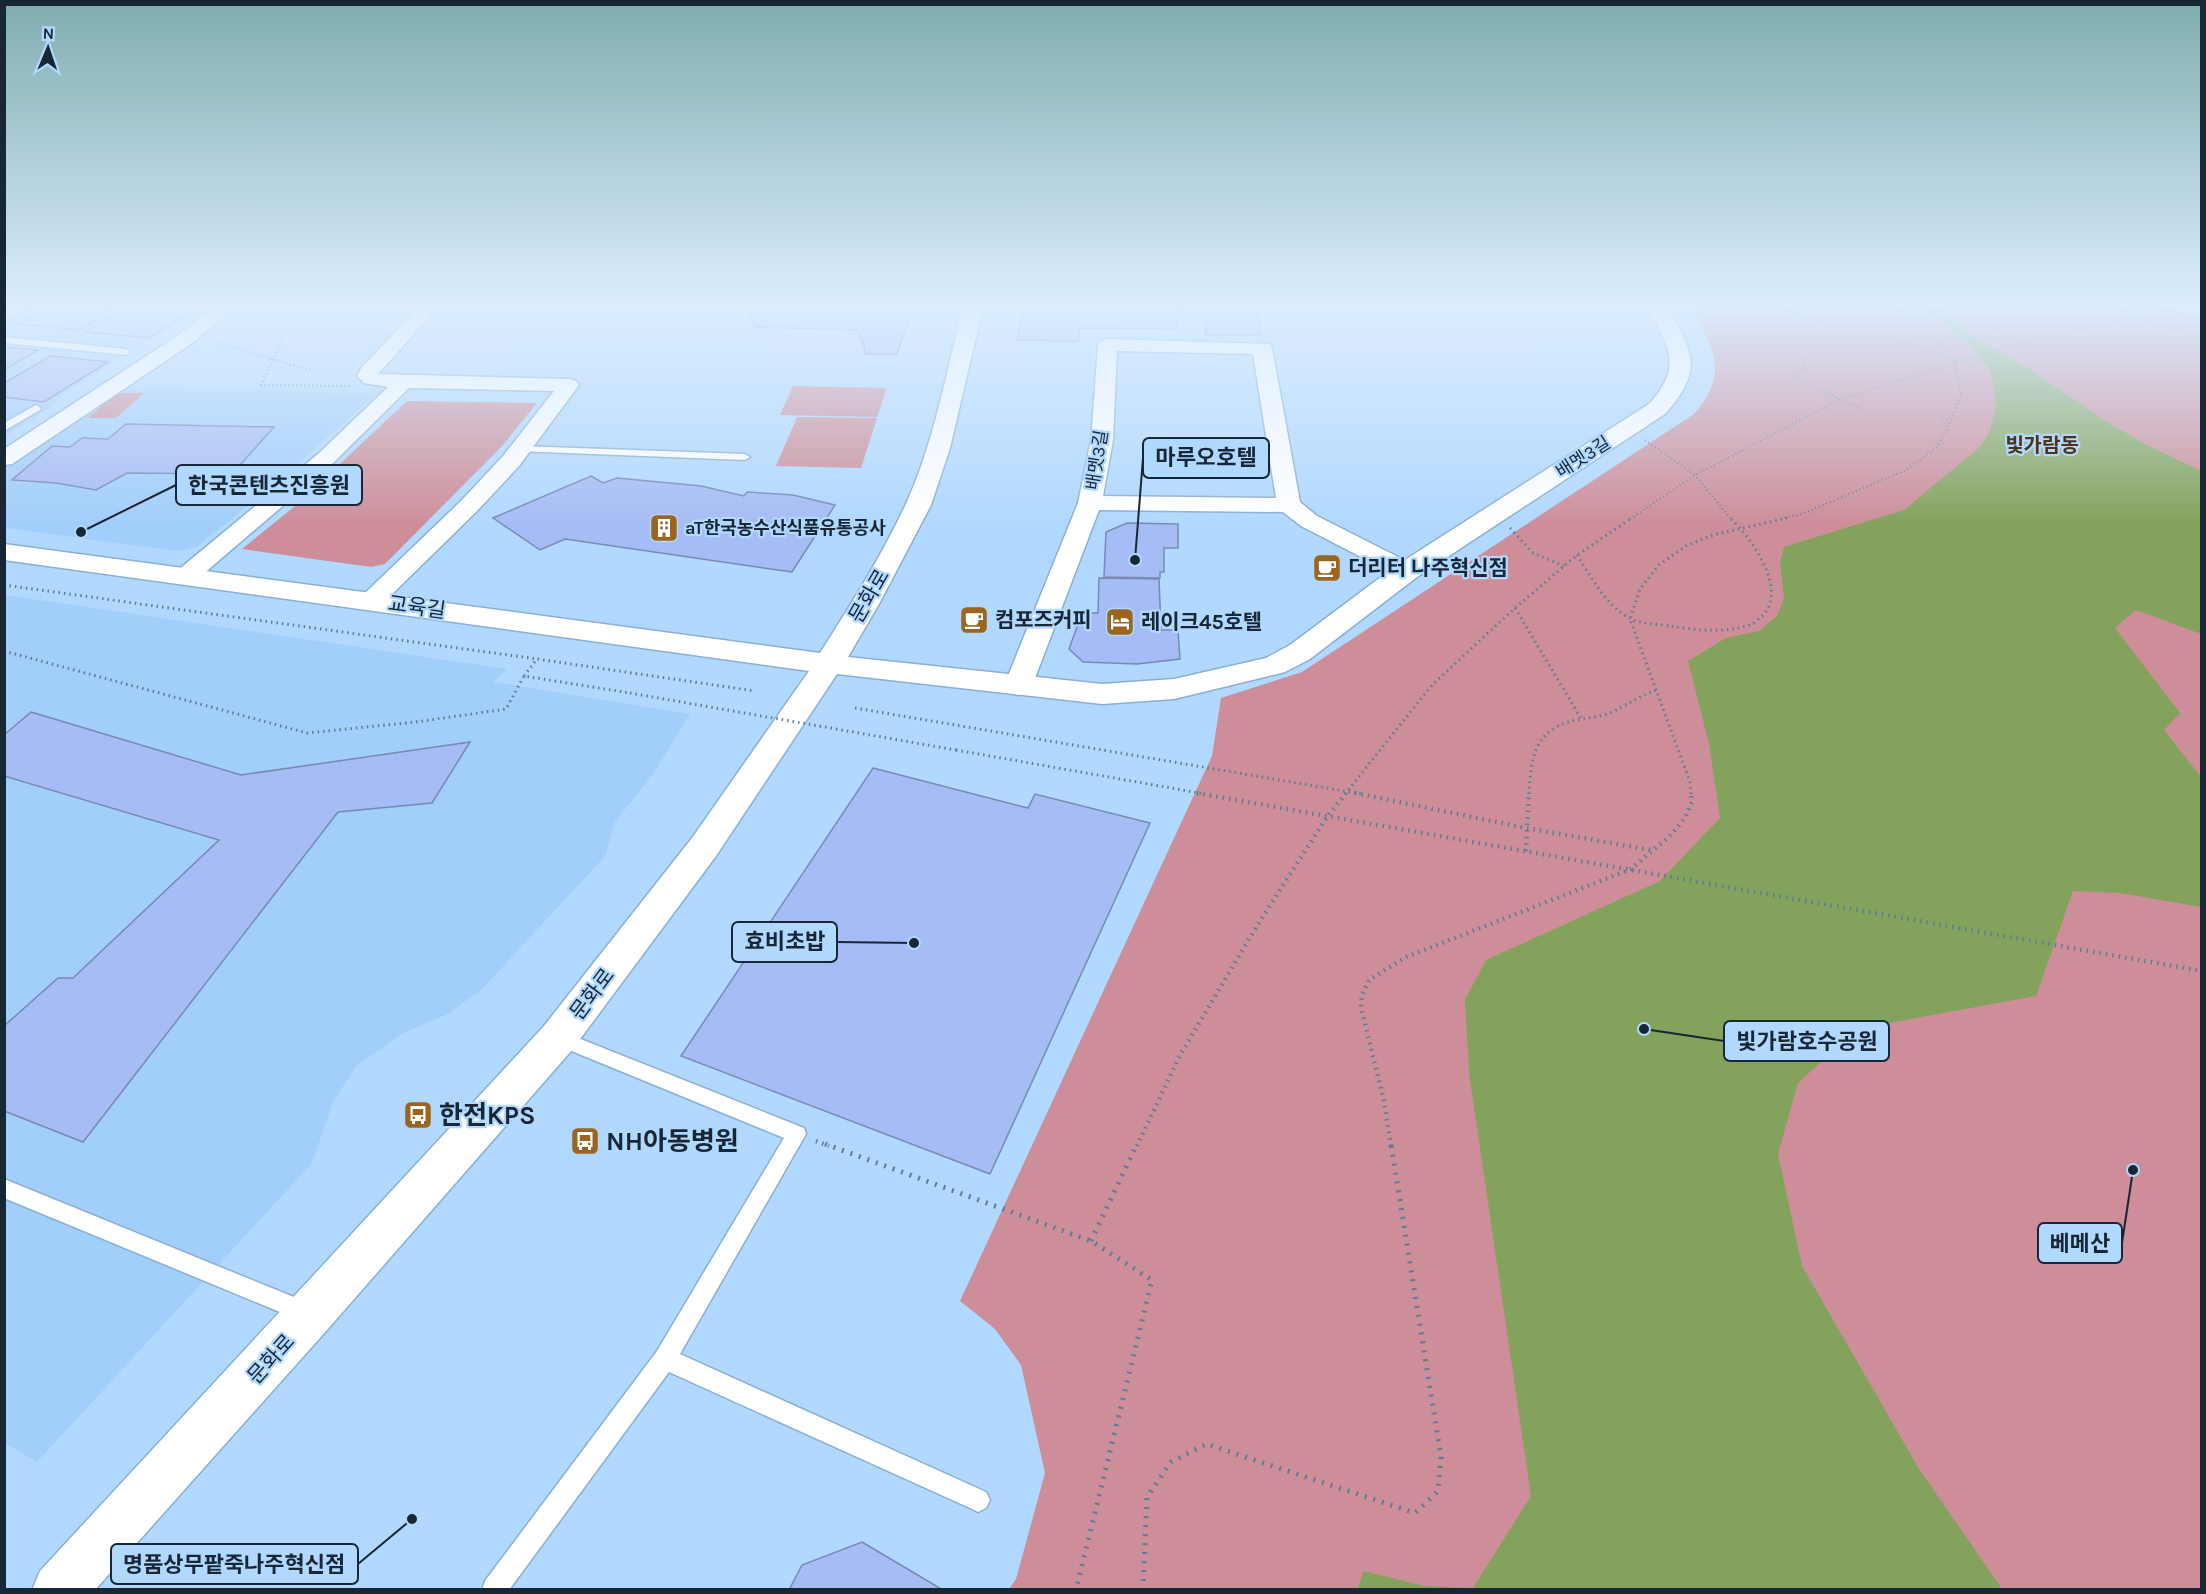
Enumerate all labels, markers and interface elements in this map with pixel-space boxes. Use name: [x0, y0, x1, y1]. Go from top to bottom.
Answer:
north arrow: [18, 18, 78, 78]
text: N: [42, 24, 55, 43]
street label: 배멧3길: [1081, 428, 1113, 492]
street label: 배멧3길: [1552, 431, 1614, 483]
district label: 빛가람동: [2005, 434, 2079, 457]
callout: 마루오호텔: [1143, 438, 1269, 478]
text: 마루오호텔: [1155, 445, 1257, 471]
callout: 한국콘텐츠진흥원: [176, 465, 362, 505]
text: 한국콘텐츠진흥원: [188, 473, 350, 499]
building icon: aT한국농수산식품유통공사: [648, 512, 680, 544]
place label: aT한국농수산식품유통공사: [685, 517, 886, 539]
cafe icon: 더리터 나주혁신점: [1311, 552, 1343, 584]
place label: 더리터 나주혁신점: [1348, 556, 1508, 580]
street label: 문화로: [844, 565, 894, 627]
street label: 교육길: [387, 591, 447, 623]
cafe icon: 컴포즈커피: [958, 604, 990, 636]
hotel icon: 레이크45호텔: [1104, 606, 1136, 638]
place label: 컴포즈커피: [995, 608, 1092, 632]
place label: 레이크45호텔: [1141, 610, 1262, 634]
callout: 효비초밥: [732, 922, 837, 962]
text: 효비초밥: [745, 929, 825, 955]
street label: 문화로: [565, 964, 619, 1024]
callout: 빛가람호수공원: [1724, 1021, 1889, 1061]
text: 빛가람호수공원: [1736, 1029, 1878, 1055]
bus stop icon: 한전KPS: [402, 1099, 434, 1131]
place label: 한전KPS: [439, 1100, 536, 1131]
bus stop icon: NH아동병원: [569, 1125, 601, 1157]
place label: NH아동병원: [606, 1126, 739, 1157]
callout: 베메산: [2038, 1223, 2122, 1263]
text: 베메산: [2050, 1231, 2110, 1257]
street label: 문화로: [243, 1329, 299, 1389]
callout: 명품상무팥죽나주혁신점: [111, 1544, 358, 1584]
text: 명품상무팥죽나주혁신점: [123, 1552, 345, 1578]

